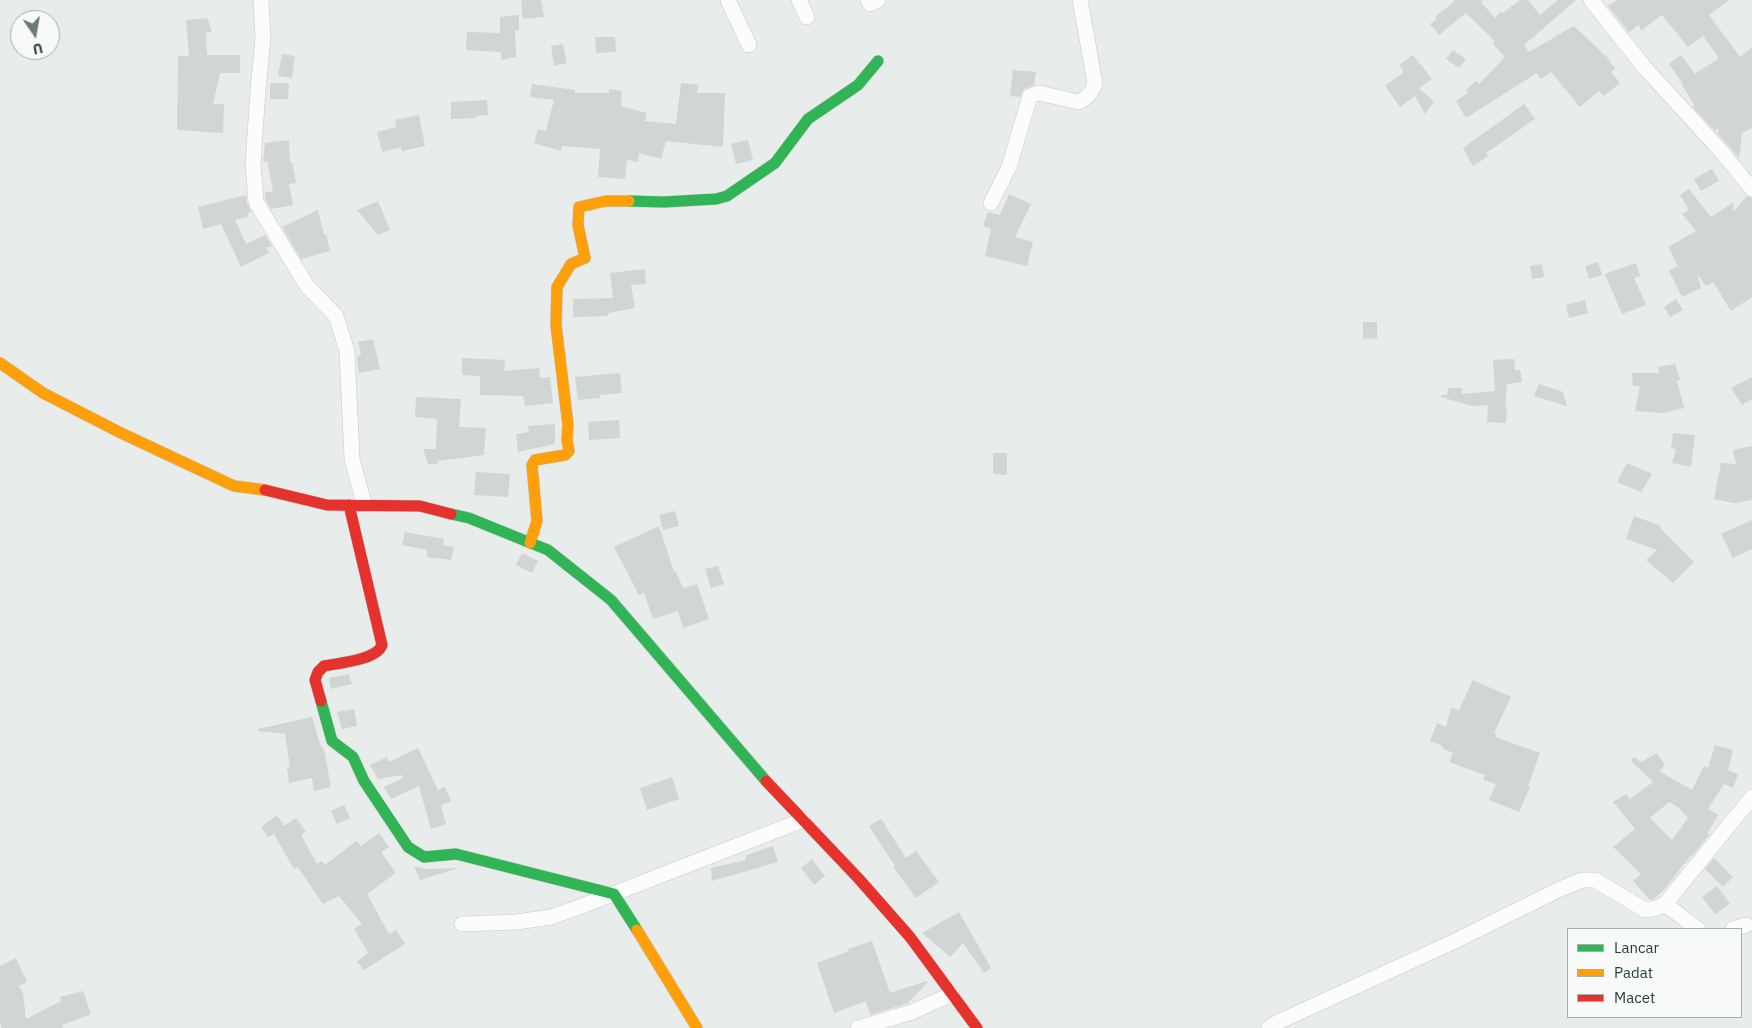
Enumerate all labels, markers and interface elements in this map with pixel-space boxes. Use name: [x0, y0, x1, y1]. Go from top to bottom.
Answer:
north arrow: [10, 10, 60, 60]
text: U: [31, 39, 45, 59]
legend: [1567, 928, 1742, 1018]
text: Lancar: [1614, 938, 1659, 957]
text: Padat: [1614, 963, 1653, 982]
text: Macet: [1614, 988, 1655, 1007]

